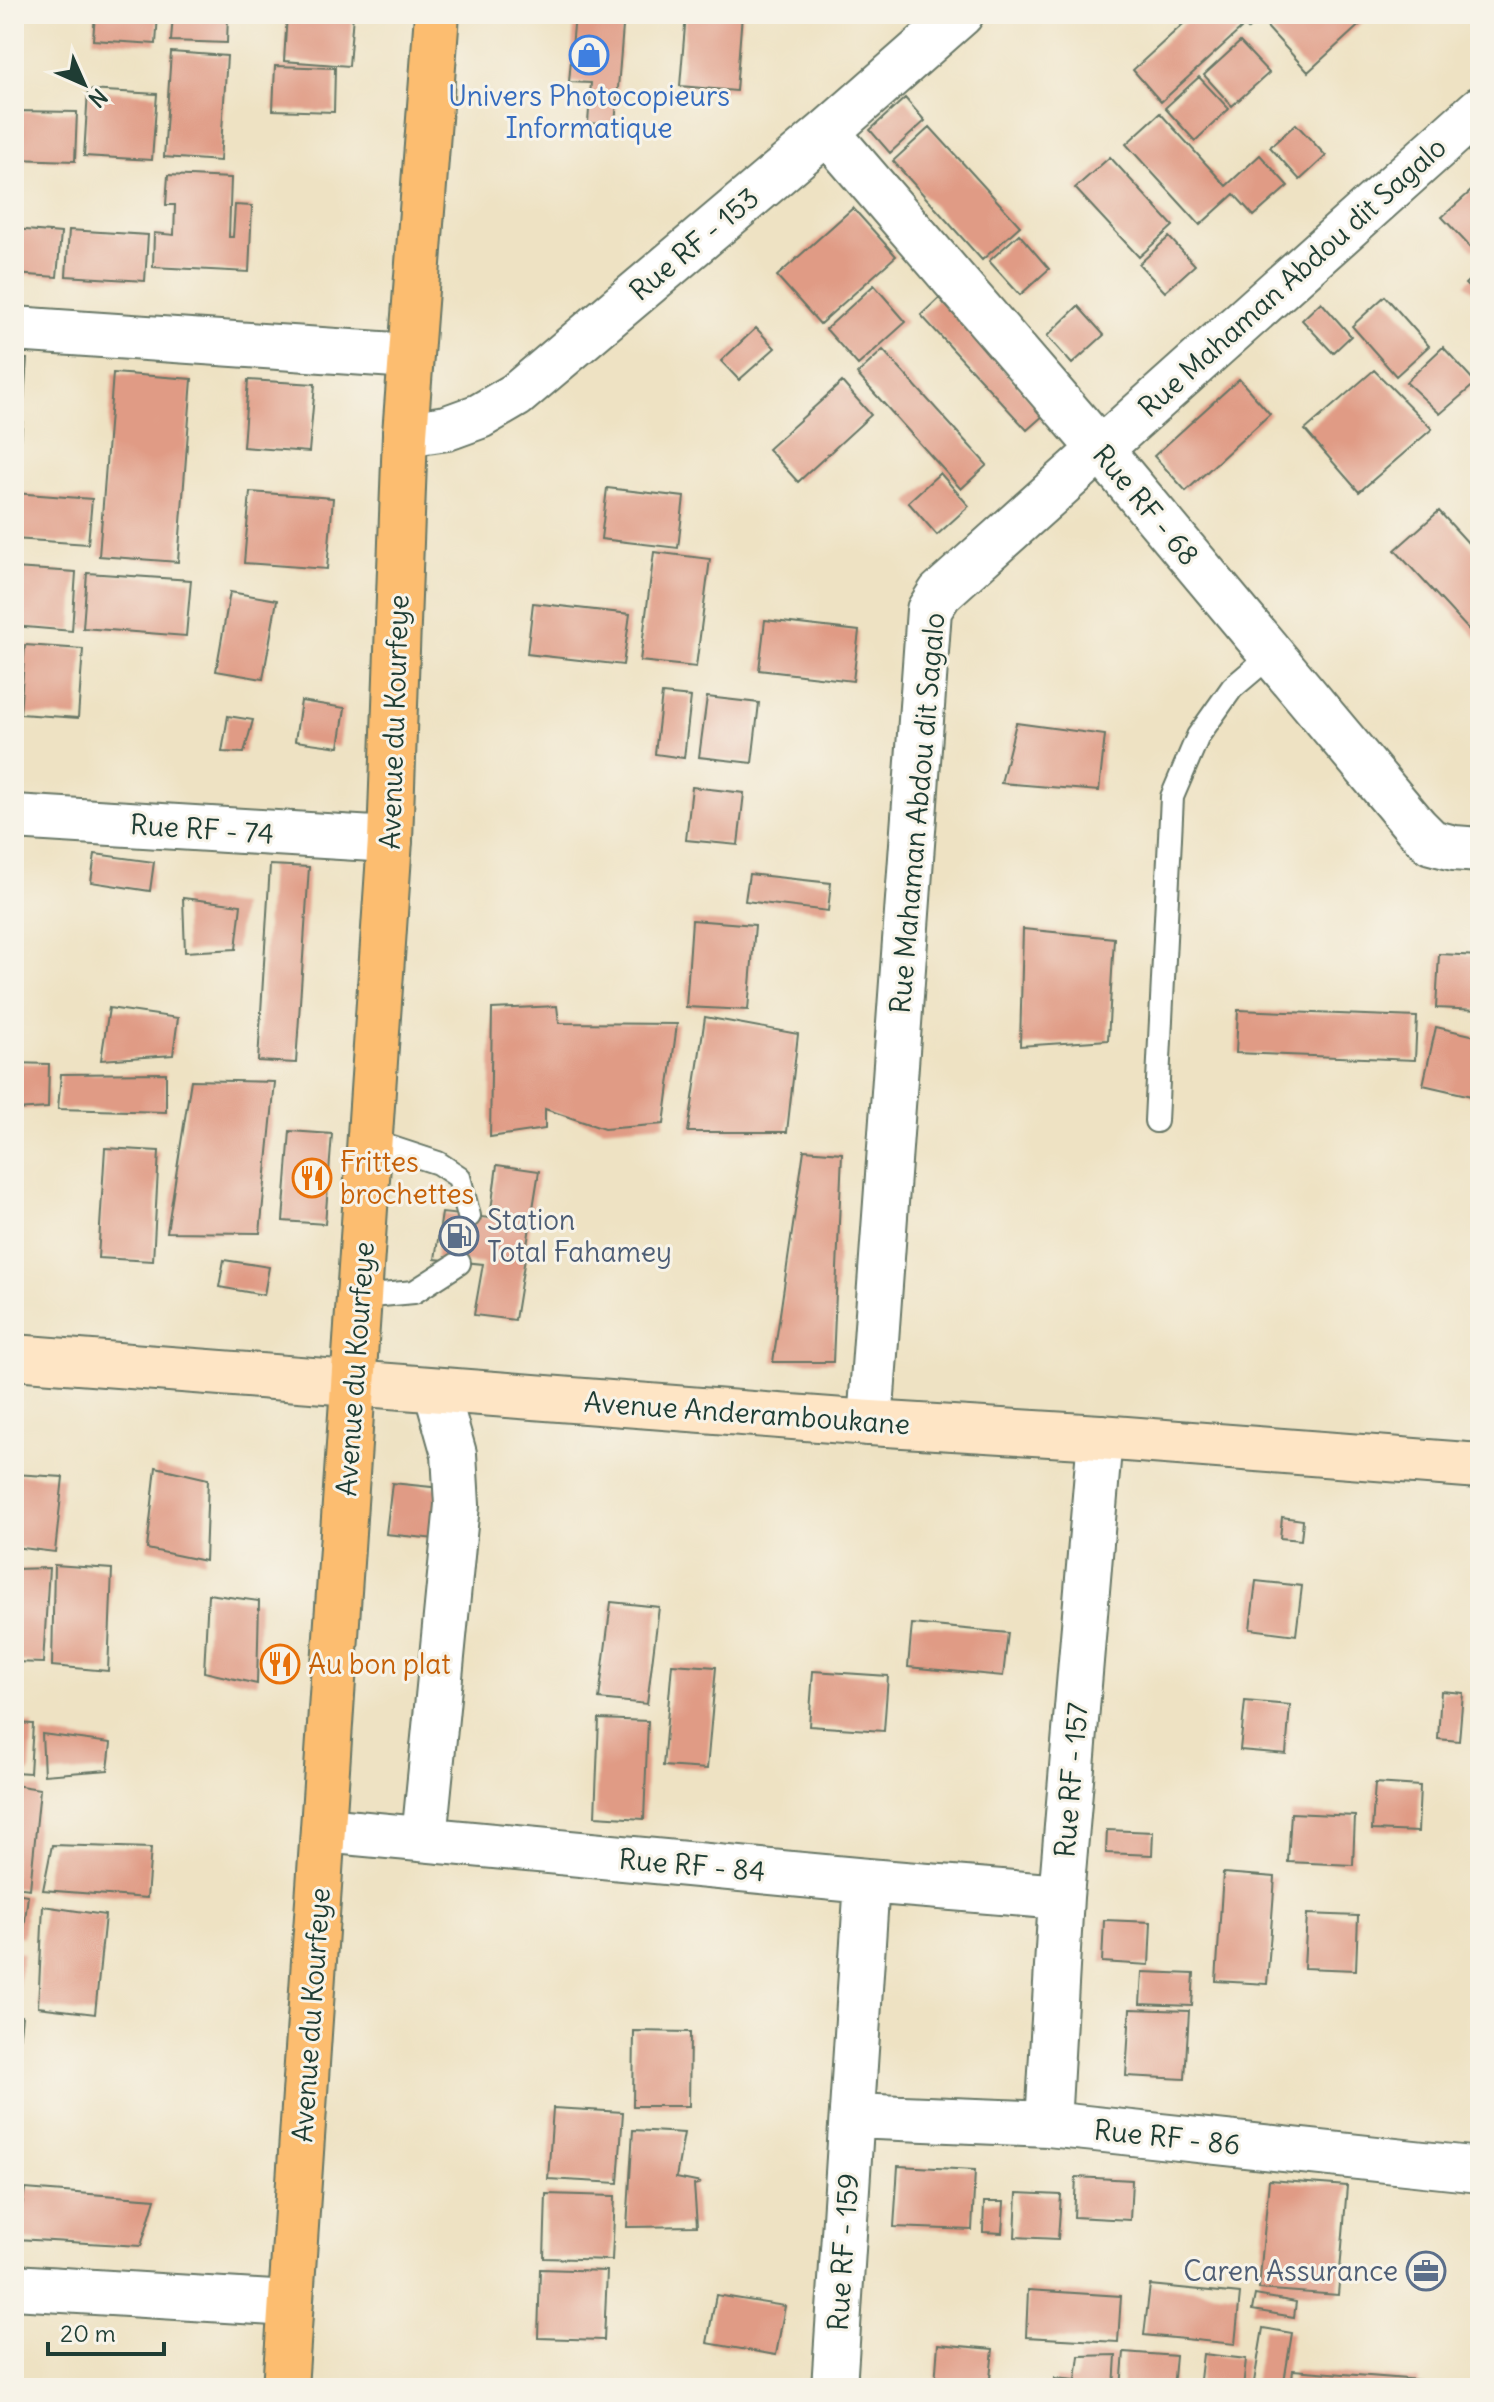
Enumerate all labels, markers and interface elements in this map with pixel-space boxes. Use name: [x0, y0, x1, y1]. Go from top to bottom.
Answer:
shop icon: Univers Photocopieurs Informatique: [568, 34, 610, 76]
north arrow: [44, 44, 124, 124]
place label: Univers Photocopieurs Informatique: [448, 78, 730, 146]
text: N: [83, 83, 113, 113]
street label: Rue Mahaman Abdou dit Sagalo: [1130, 129, 1454, 425]
street label: Rue RF - 153: [622, 180, 766, 308]
street label: Rue RF - 68: [1085, 437, 1207, 573]
street label: Avenue du Kourfeye: [372, 594, 416, 850]
street label: Rue Mahaman Abdou dit Sagalo: [882, 611, 952, 1015]
street label: Rue RF - 74: [129, 806, 275, 852]
place label: Frittes brochettes: [340, 1144, 474, 1212]
restaurant icon: Frittes brochettes: [291, 1157, 333, 1199]
place label: Station Total Fahamey: [487, 1202, 672, 1270]
fuel station icon: Station Total Fahamey: [438, 1215, 480, 1257]
street label: Avenue du Kourfeye: [328, 1241, 382, 1497]
street label: Avenue Anderamboukane: [583, 1384, 911, 1442]
restaurant icon: Au bon plat: [259, 1643, 301, 1685]
place label: Au bon plat: [308, 1646, 451, 1682]
street label: Rue RF - 157: [1046, 1701, 1096, 1859]
street label: Rue RF - 84: [617, 1841, 767, 1889]
street label: Avenue du Kourfeye: [284, 1887, 338, 2143]
street label: Rue RF - 86: [1092, 2111, 1242, 2163]
street label: Rue RF - 159: [820, 2172, 866, 2332]
office icon: Caren Assurance: [1405, 2250, 1447, 2292]
place label: Caren Assurance: [1183, 2253, 1398, 2289]
scale bar: [48, 2306, 164, 2356]
text: 20 m: [60, 2318, 116, 2348]

